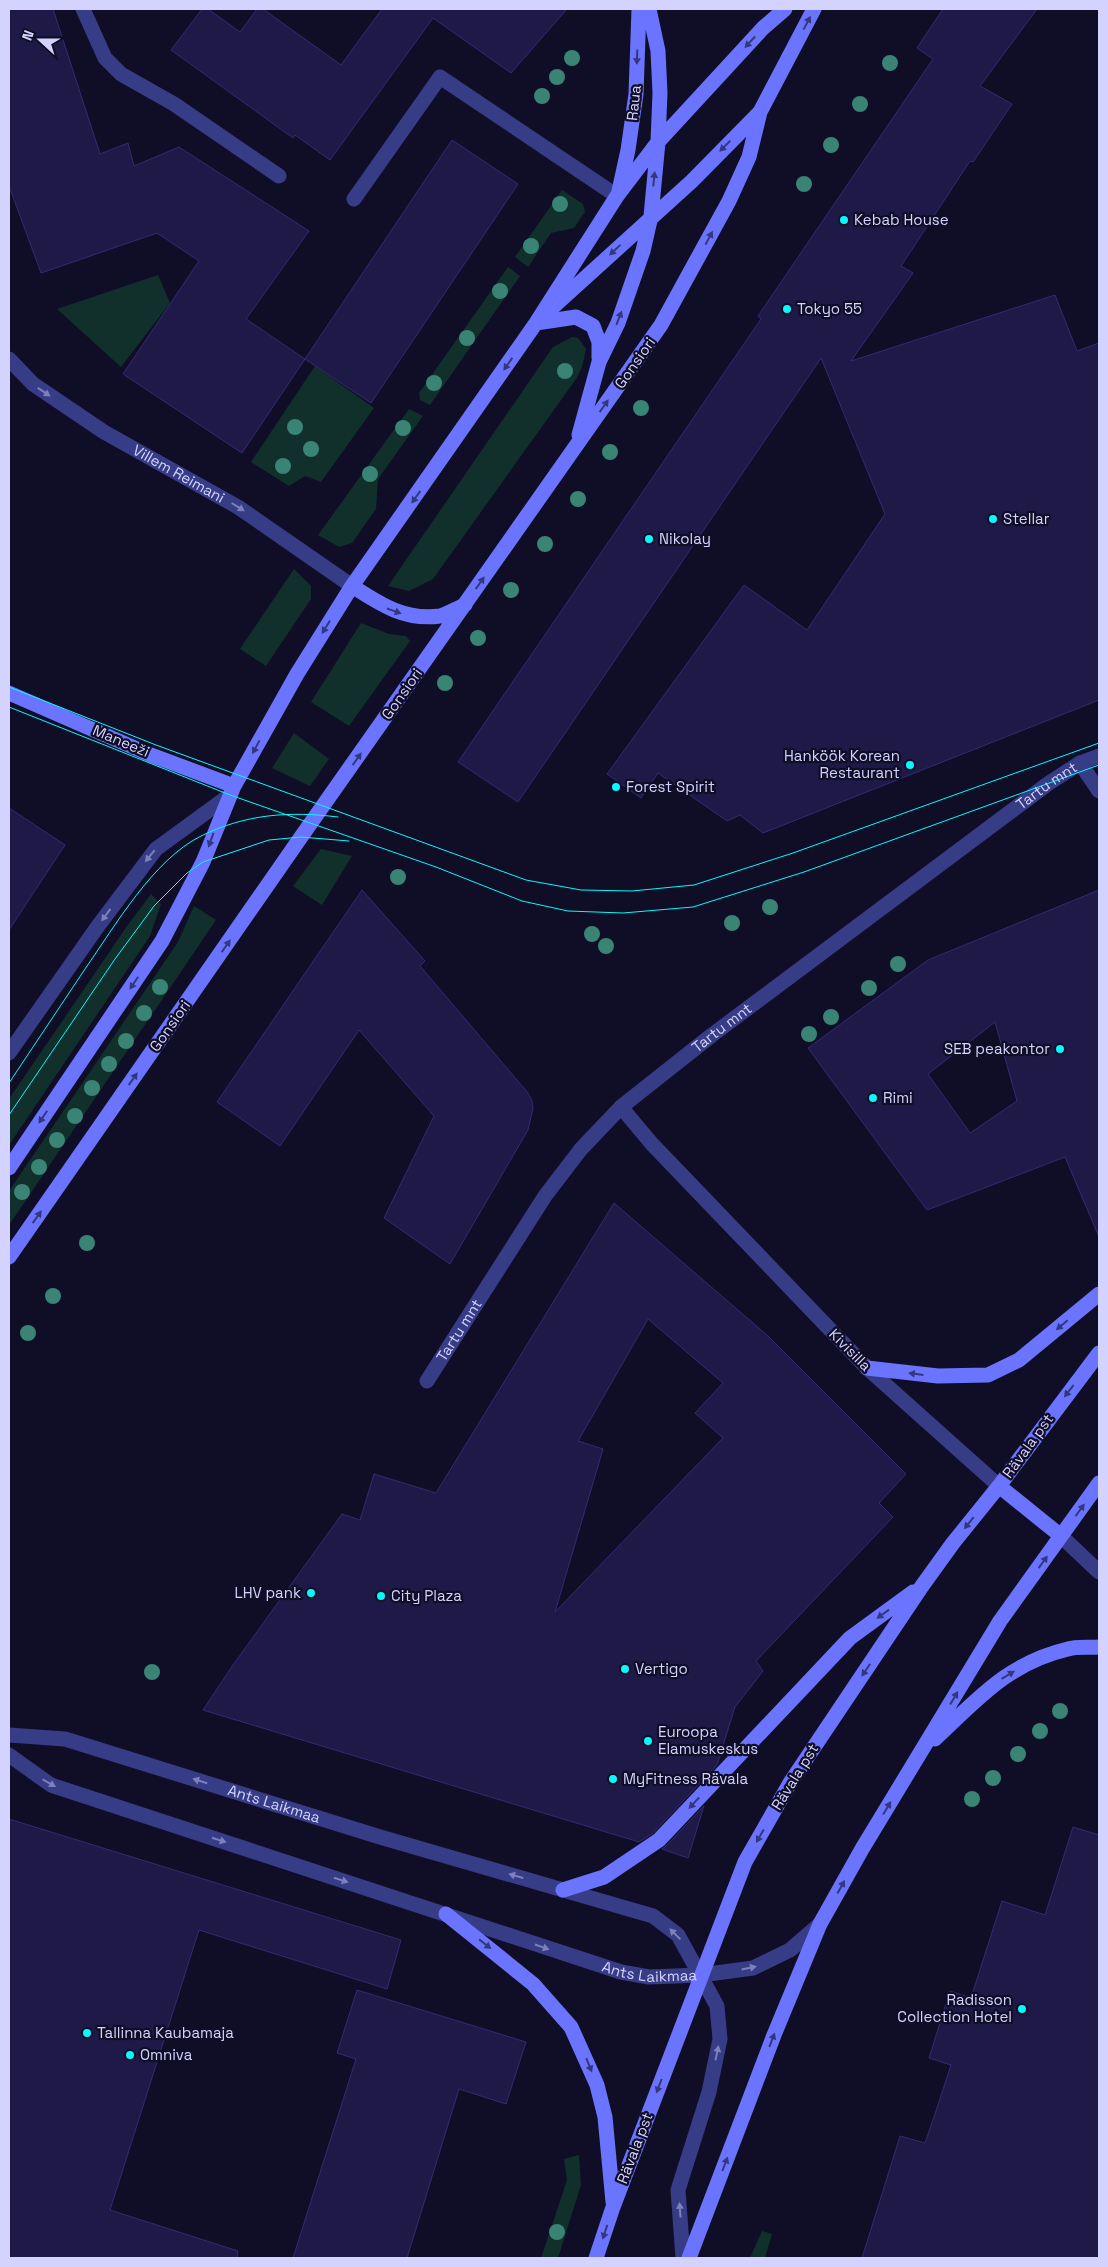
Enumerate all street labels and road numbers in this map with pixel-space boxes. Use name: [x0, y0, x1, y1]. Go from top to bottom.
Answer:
street label: Raua: [622, 84, 645, 122]
street label: Gonsiori: [610, 333, 659, 392]
street label: Villem Reimani: [130, 440, 228, 507]
street label: Gonsiori: [377, 664, 426, 723]
street label: Maneeži: [90, 720, 152, 761]
street label: Tartu mnt: [1012, 757, 1081, 813]
street label: Gonsiori: [145, 996, 194, 1055]
street label: Tartu mnt: [688, 998, 756, 1056]
street label: Tartu mnt: [432, 1295, 486, 1365]
street label: Kivisilla: [825, 1324, 876, 1375]
street label: Rävala pst: [998, 1410, 1057, 1481]
street label: Rävala pst: [767, 1740, 822, 1813]
street label: Ants Laikmaa: [226, 1780, 323, 1827]
street label: Ants Laikmaa: [600, 1956, 698, 1986]
street label: Rävala pst: [612, 2109, 657, 2186]

